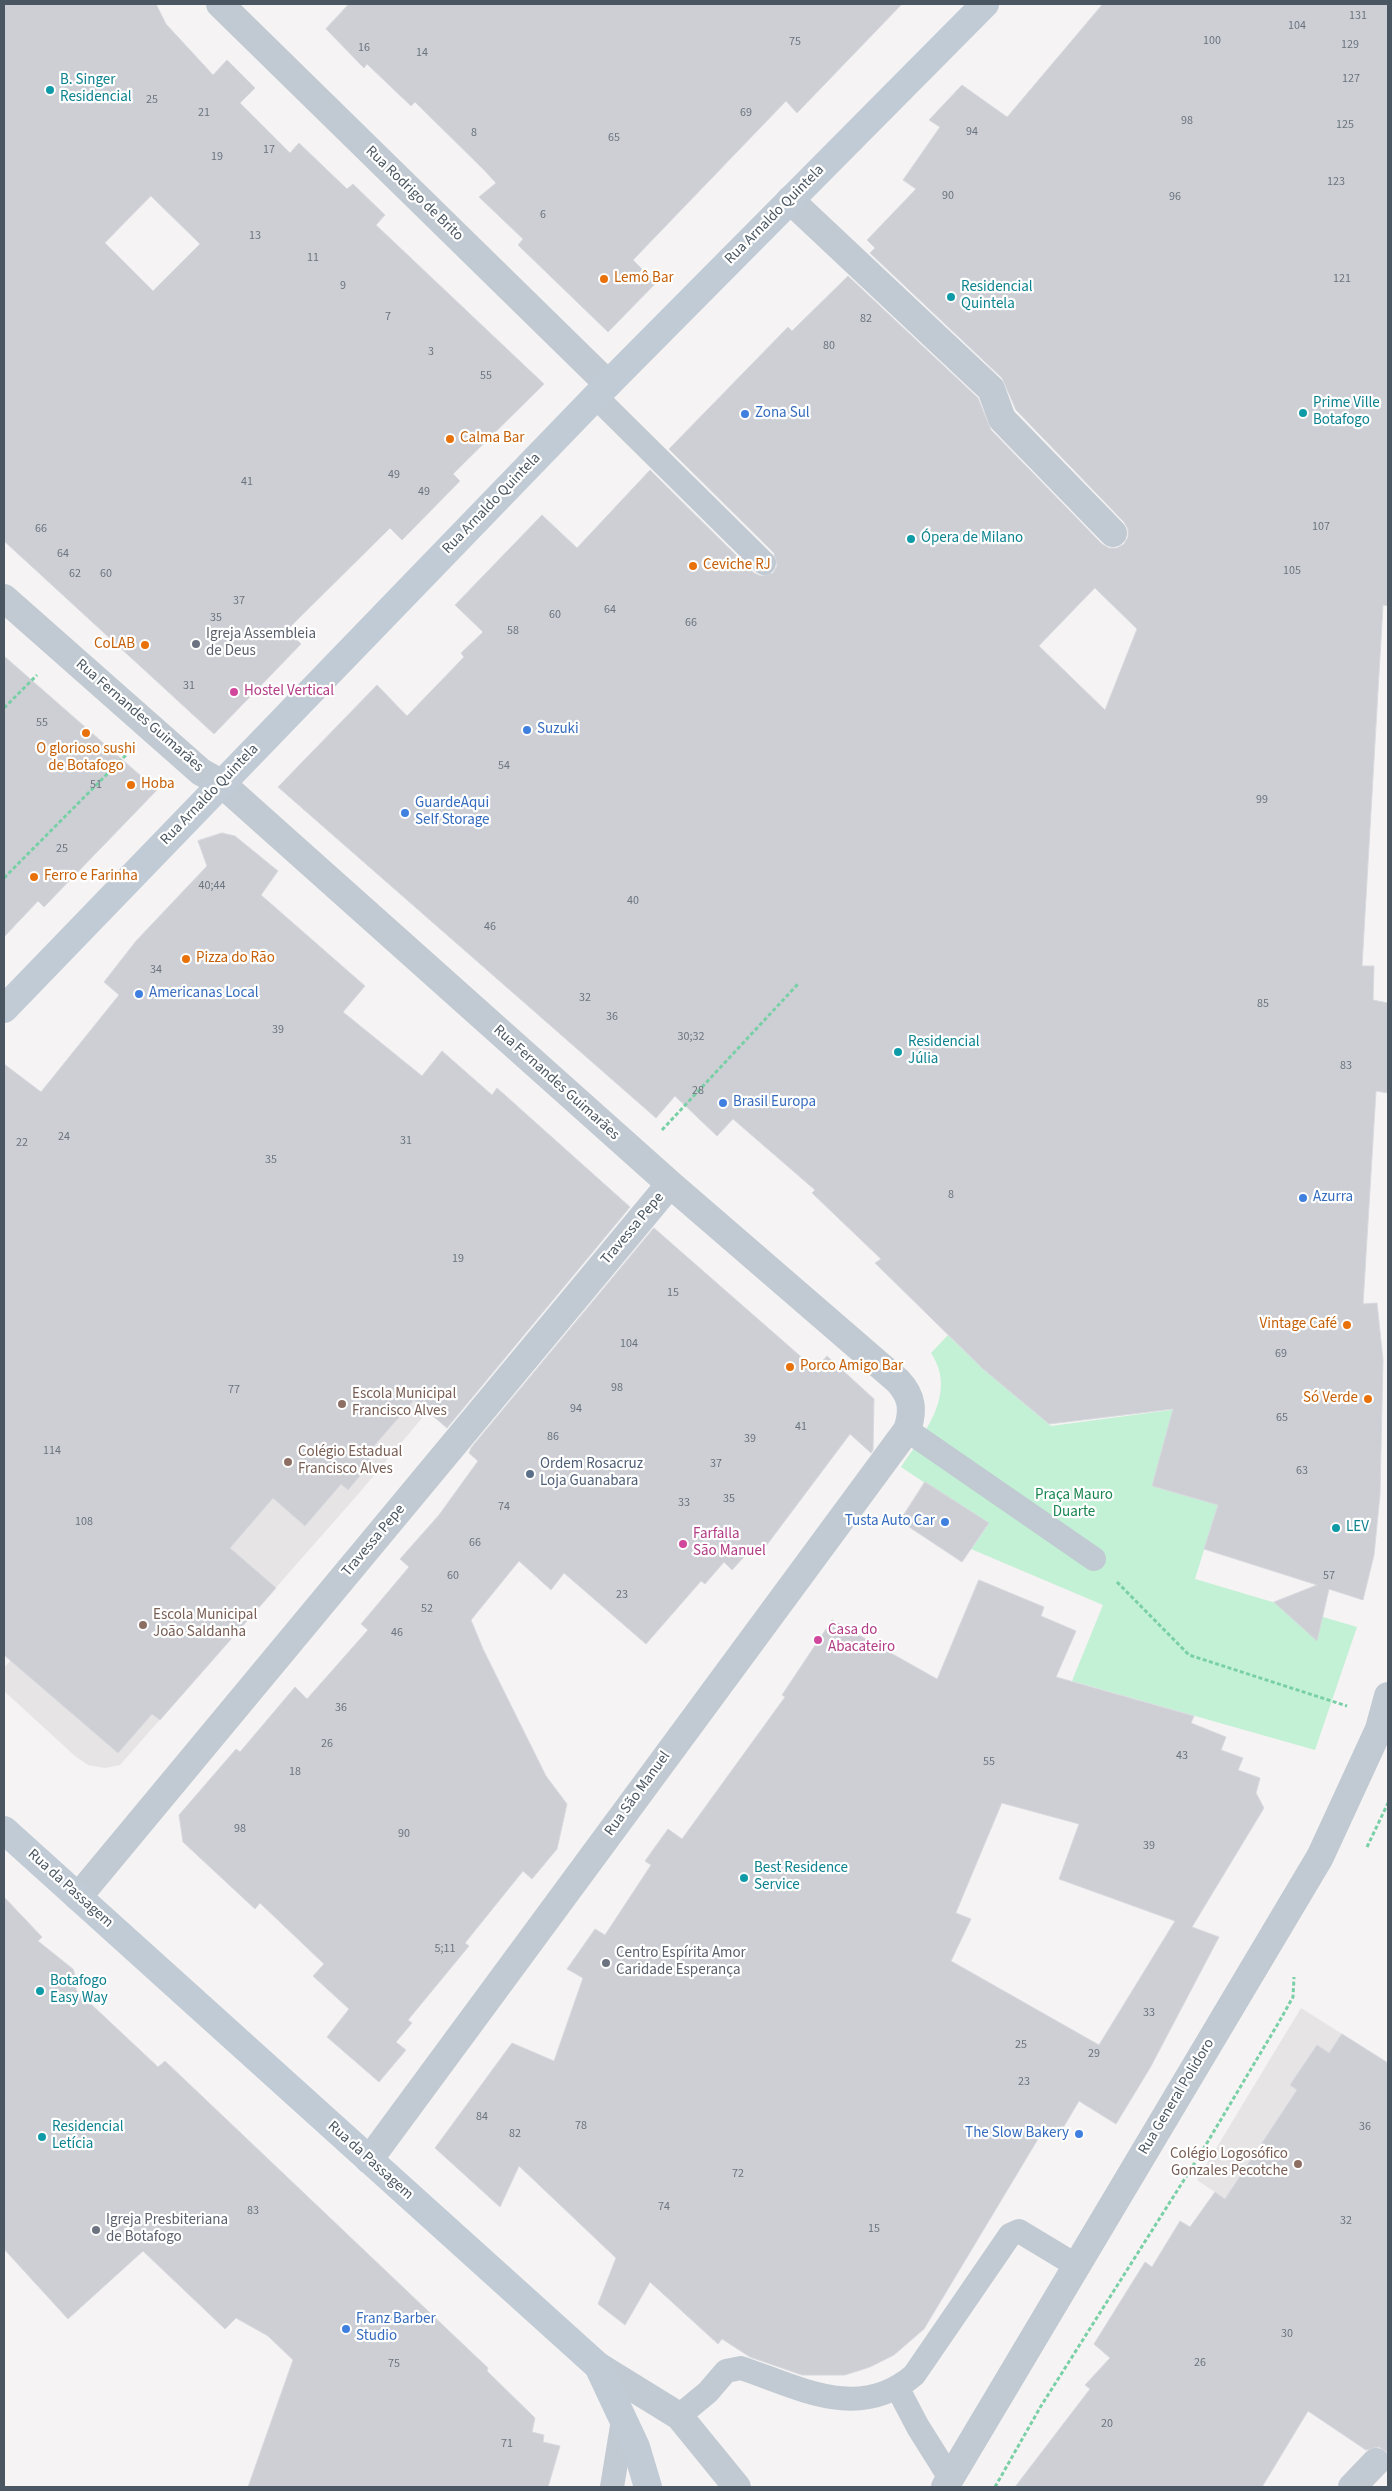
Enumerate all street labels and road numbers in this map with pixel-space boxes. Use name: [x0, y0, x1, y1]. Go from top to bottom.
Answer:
street label: Rua Rodrigo de Brito: [361, 143, 467, 245]
street label: Rua Arnaldo Quintela: [721, 161, 829, 269]
street label: Rua Arnaldo Quintela: [439, 450, 545, 558]
street label: Rua Fernandes Guimarães: [71, 656, 207, 776]
street label: Rua Arnaldo Quintela: [157, 741, 263, 849]
street label: Rua Fernandes Guimarães: [489, 1022, 623, 1144]
street label: Travessa Pepe: [598, 1189, 668, 1269]
street label: Travessa Pepe: [339, 1501, 409, 1581]
street label: Rua São Manuel: [601, 1748, 675, 1840]
street label: Rua da Passagem: [24, 1846, 116, 1932]
street label: Rua General Polidoro: [1135, 2036, 1219, 2158]
street label: Rua da Passagem: [324, 2118, 416, 2204]

